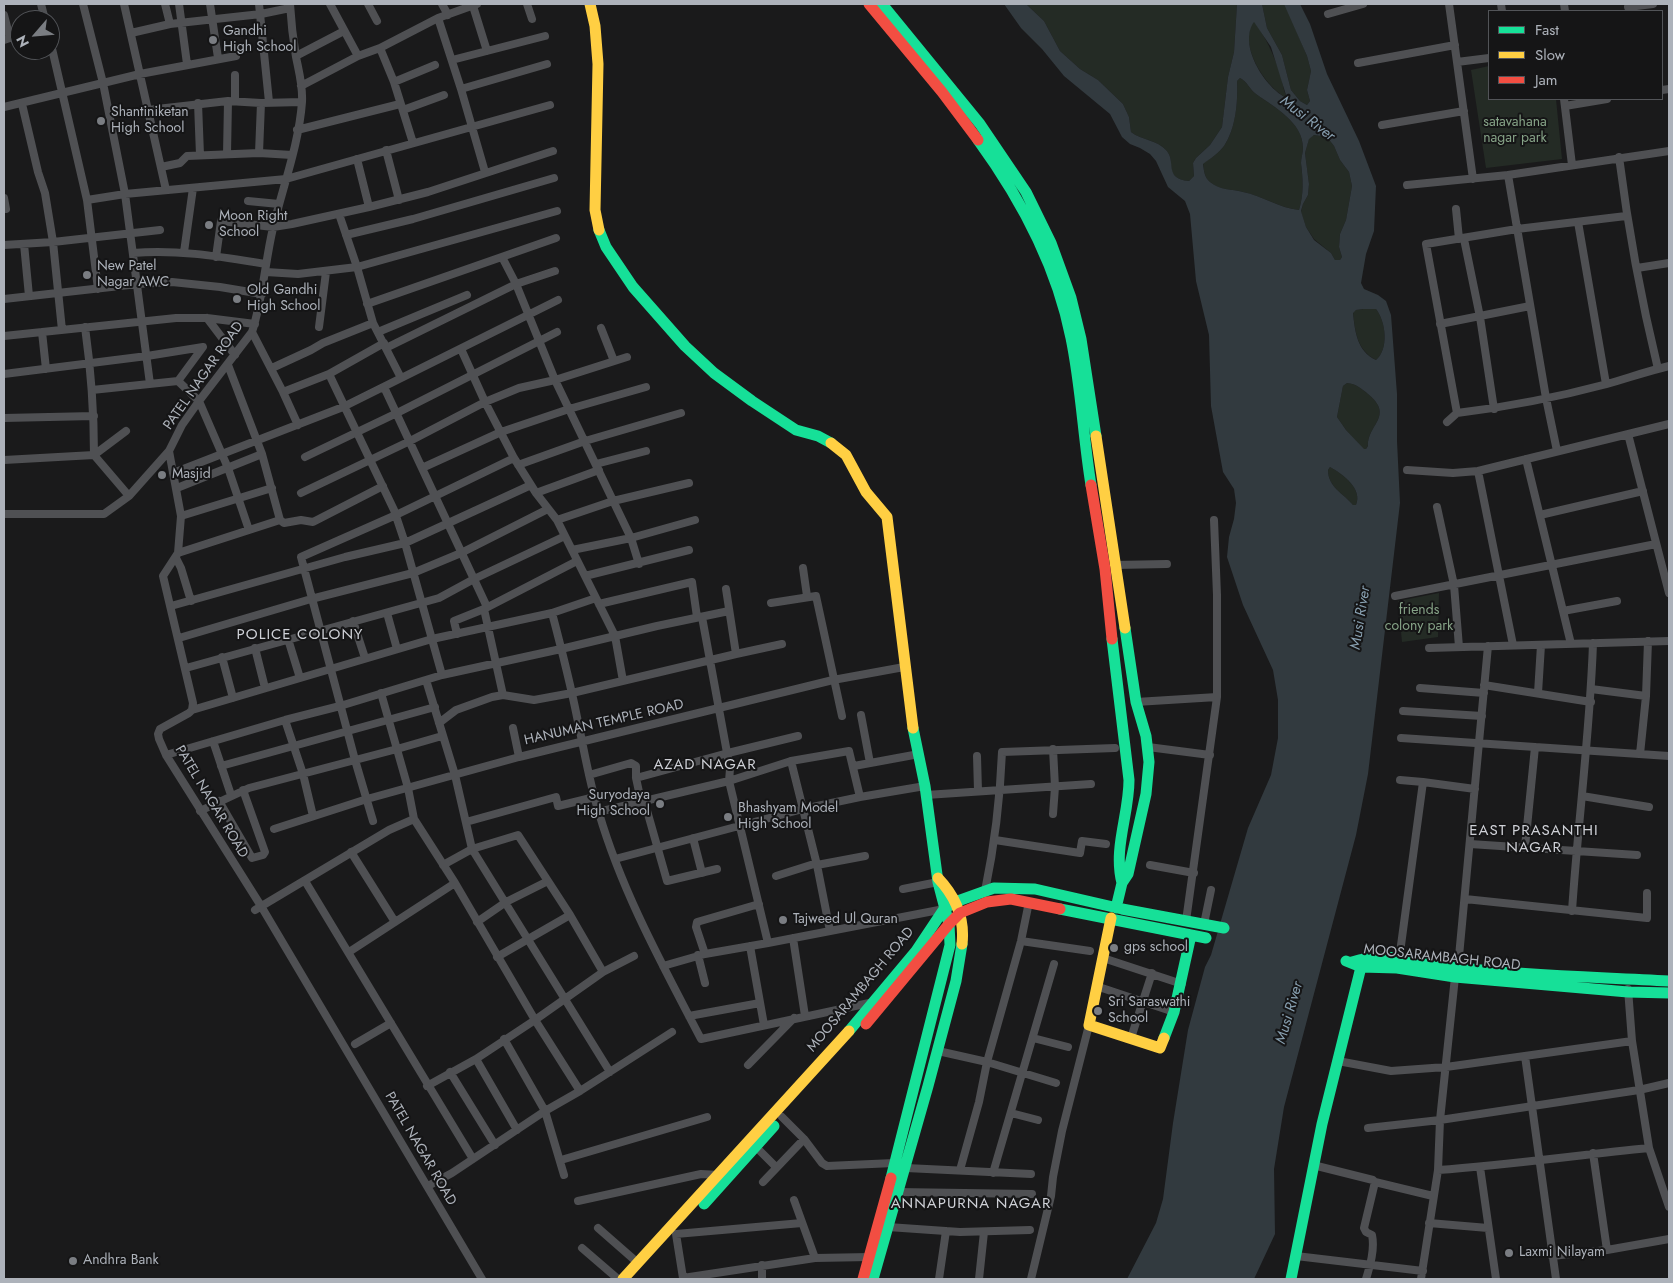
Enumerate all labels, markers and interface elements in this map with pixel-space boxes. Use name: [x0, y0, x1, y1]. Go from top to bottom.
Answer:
north arrow: [10, 10, 60, 60]
legend: [1488, 10, 1663, 100]
text: Fast: [1535, 19, 1559, 41]
place label: Gandhi High School: [223, 24, 296, 56]
text: N: [11, 32, 34, 51]
marker: Gandhi High School: [207, 34, 219, 46]
text: Slow: [1535, 44, 1565, 66]
text: Jam: [1535, 69, 1558, 91]
water label: Musi River: [1276, 92, 1338, 146]
place label: Shantiniketan High School: [111, 105, 189, 138]
marker: Shantiniketan High School: [95, 115, 107, 127]
park label: satavahana nagar park: [1483, 115, 1547, 148]
place label: Moon Right School: [219, 209, 287, 242]
marker: Moon Right School: [203, 219, 215, 231]
place label: New Patel Nagar AWC: [97, 259, 169, 292]
marker: New Patel Nagar AWC: [81, 269, 93, 281]
place label: Old Gandhi High School: [247, 283, 320, 316]
marker: Old Gandhi High School: [231, 293, 243, 305]
street label: PATEL NAGAR ROAD: [160, 319, 248, 433]
place label: Masjid: [172, 467, 211, 483]
marker: Masjid: [156, 469, 168, 481]
water label: Musi River: [1347, 585, 1375, 651]
park label: friends colony park: [1385, 603, 1453, 636]
district label: POLICE COLONY: [235, 626, 365, 644]
street label: HANUMAN TEMPLE ROAD: [523, 696, 685, 750]
street label: PATEL NAGAR ROAD: [171, 743, 251, 861]
district label: AZAD NAGAR: [652, 756, 758, 774]
place label: Suryodaya High School: [577, 788, 650, 820]
marker: Suryodaya High School: [654, 798, 666, 810]
place label: Bhashyam Model High School: [738, 801, 838, 834]
marker: Bhashyam Model High School: [722, 811, 734, 823]
district label: EAST PRASANTHI NAGAR: [1468, 822, 1600, 857]
place label: Tajweed Ul Quran: [793, 912, 898, 928]
marker: Tajweed Ul Quran: [777, 914, 789, 926]
street label: MOOSARAMBAGH ROAD: [804, 924, 918, 1056]
place label: gps school: [1124, 940, 1188, 956]
street label: MOOSARAMBAGH ROAD: [1363, 941, 1521, 975]
marker: gps school: [1108, 942, 1120, 954]
water label: Musi River: [1273, 980, 1307, 1046]
place label: Sri Saraswathi School: [1108, 995, 1190, 1028]
marker: Sri Saraswathi School: [1092, 1005, 1104, 1017]
street label: PATEL NAGAR ROAD: [381, 1089, 459, 1209]
district label: ANNAPURNA NAGAR: [889, 1195, 1053, 1213]
place label: Laxmi Nilayam: [1519, 1245, 1605, 1261]
marker: Laxmi Nilayam: [1503, 1247, 1515, 1259]
place label: Andhra Bank: [83, 1253, 159, 1269]
marker: Andhra Bank: [67, 1255, 79, 1267]

